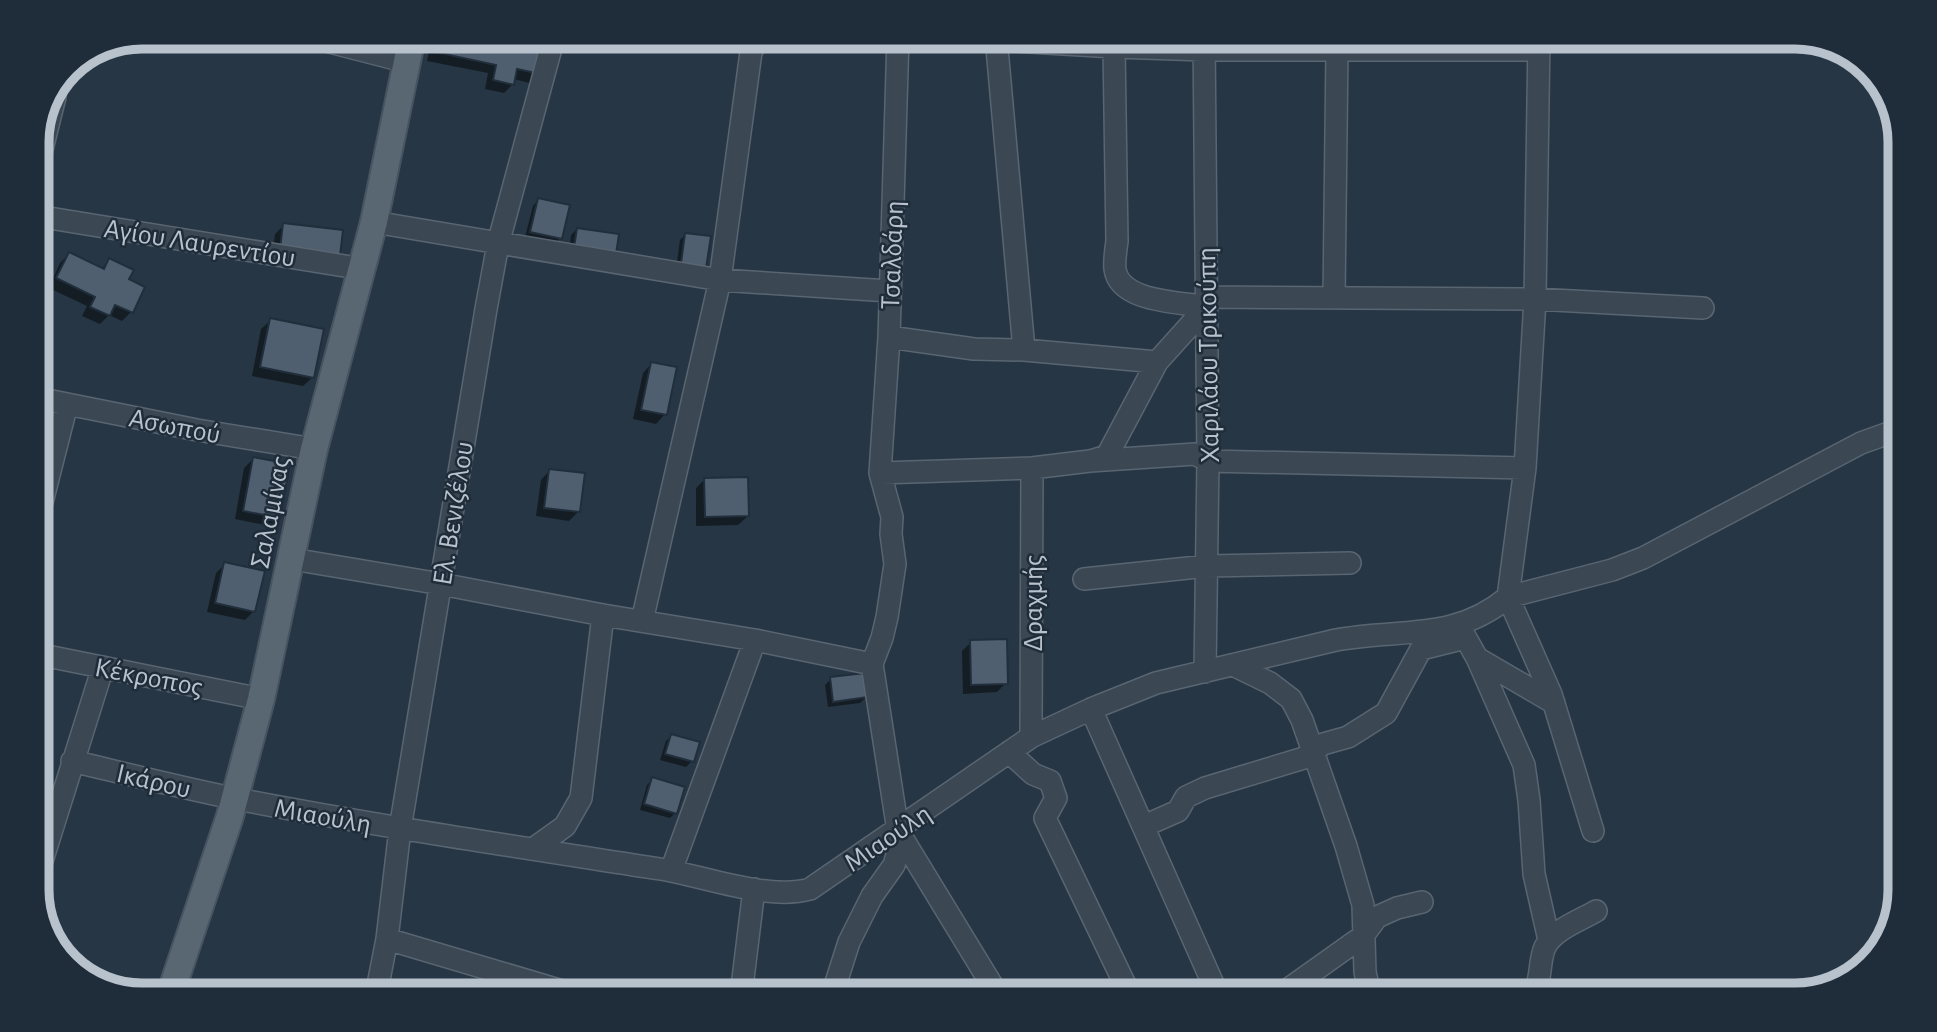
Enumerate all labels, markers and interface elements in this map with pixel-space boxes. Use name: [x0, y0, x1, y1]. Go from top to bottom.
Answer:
street label: Τσαλδάρη: [877, 200, 909, 310]
street label: Αγίου Λαυρεντίου: [102, 215, 297, 273]
street label: Χαριλάου Τρικούπη: [1193, 247, 1225, 463]
street label: Ασωπού: [127, 404, 223, 450]
street label: Ελ. Βενιζέλου: [429, 439, 479, 587]
street label: Σαλαμίνας: [246, 454, 296, 571]
street label: Δραχμής: [1020, 555, 1048, 651]
street label: Κέκροπος: [92, 654, 205, 702]
street label: Ικάρου: [114, 760, 193, 804]
street label: Μιαούλη: [272, 795, 373, 839]
street label: Μιαούλη: [840, 800, 937, 878]

